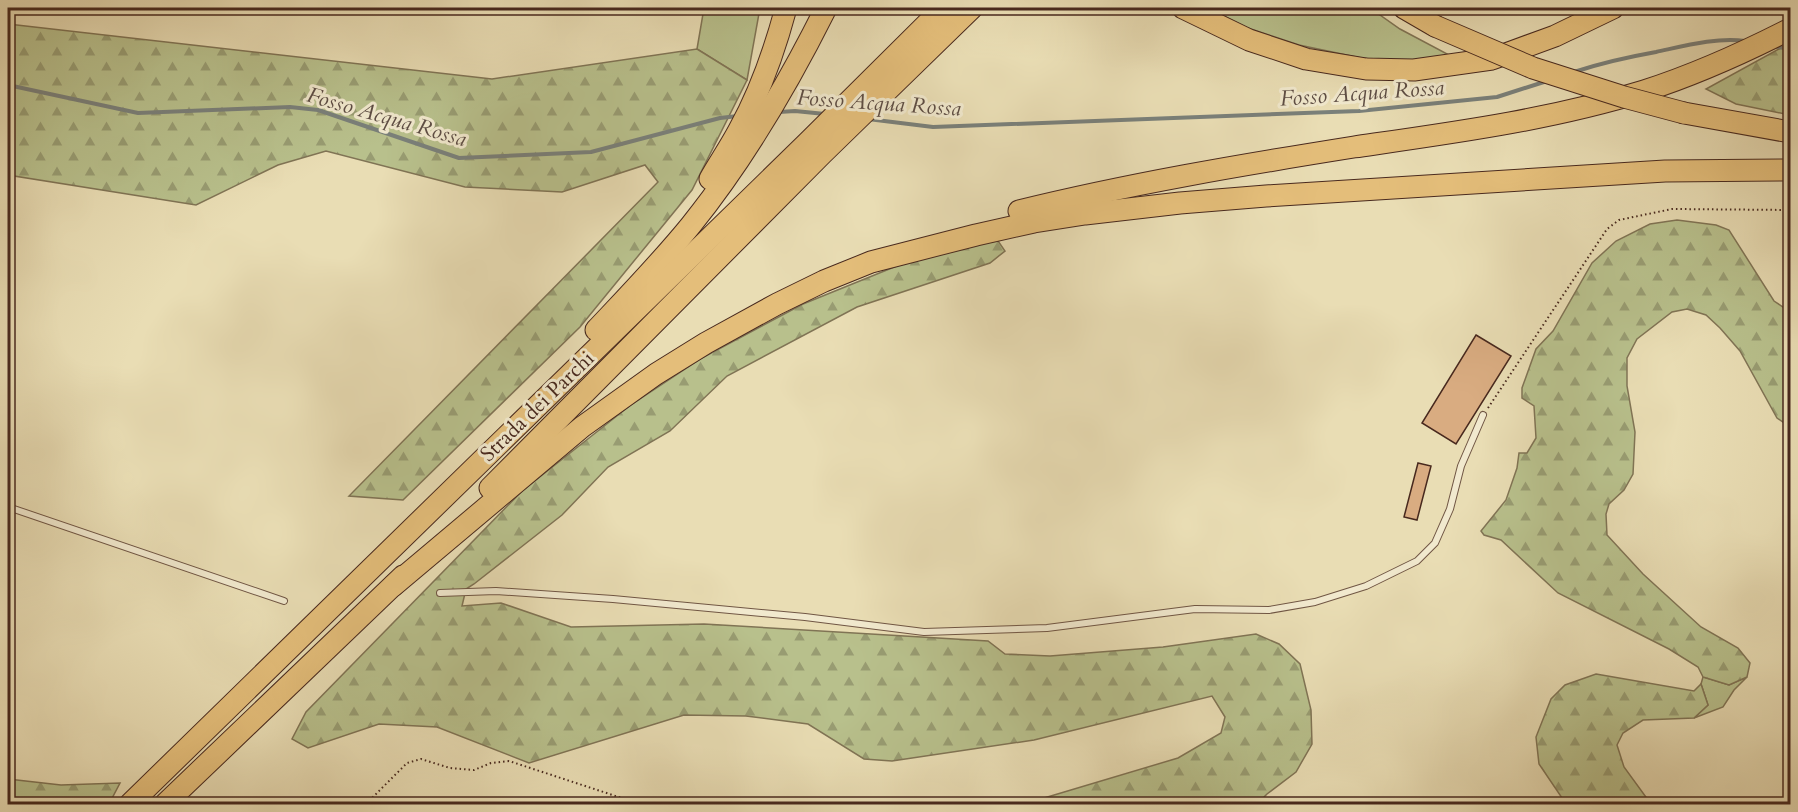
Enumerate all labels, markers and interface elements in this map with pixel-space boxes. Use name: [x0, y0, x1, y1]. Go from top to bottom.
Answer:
water label: Fosso Acqua Rossa: [1279, 72, 1445, 114]
water label: Fosso Acqua Rossa: [304, 80, 470, 154]
water label: Fosso Acqua Rossa: [796, 82, 962, 124]
street label: Strada dei Parchi: [474, 344, 601, 468]

